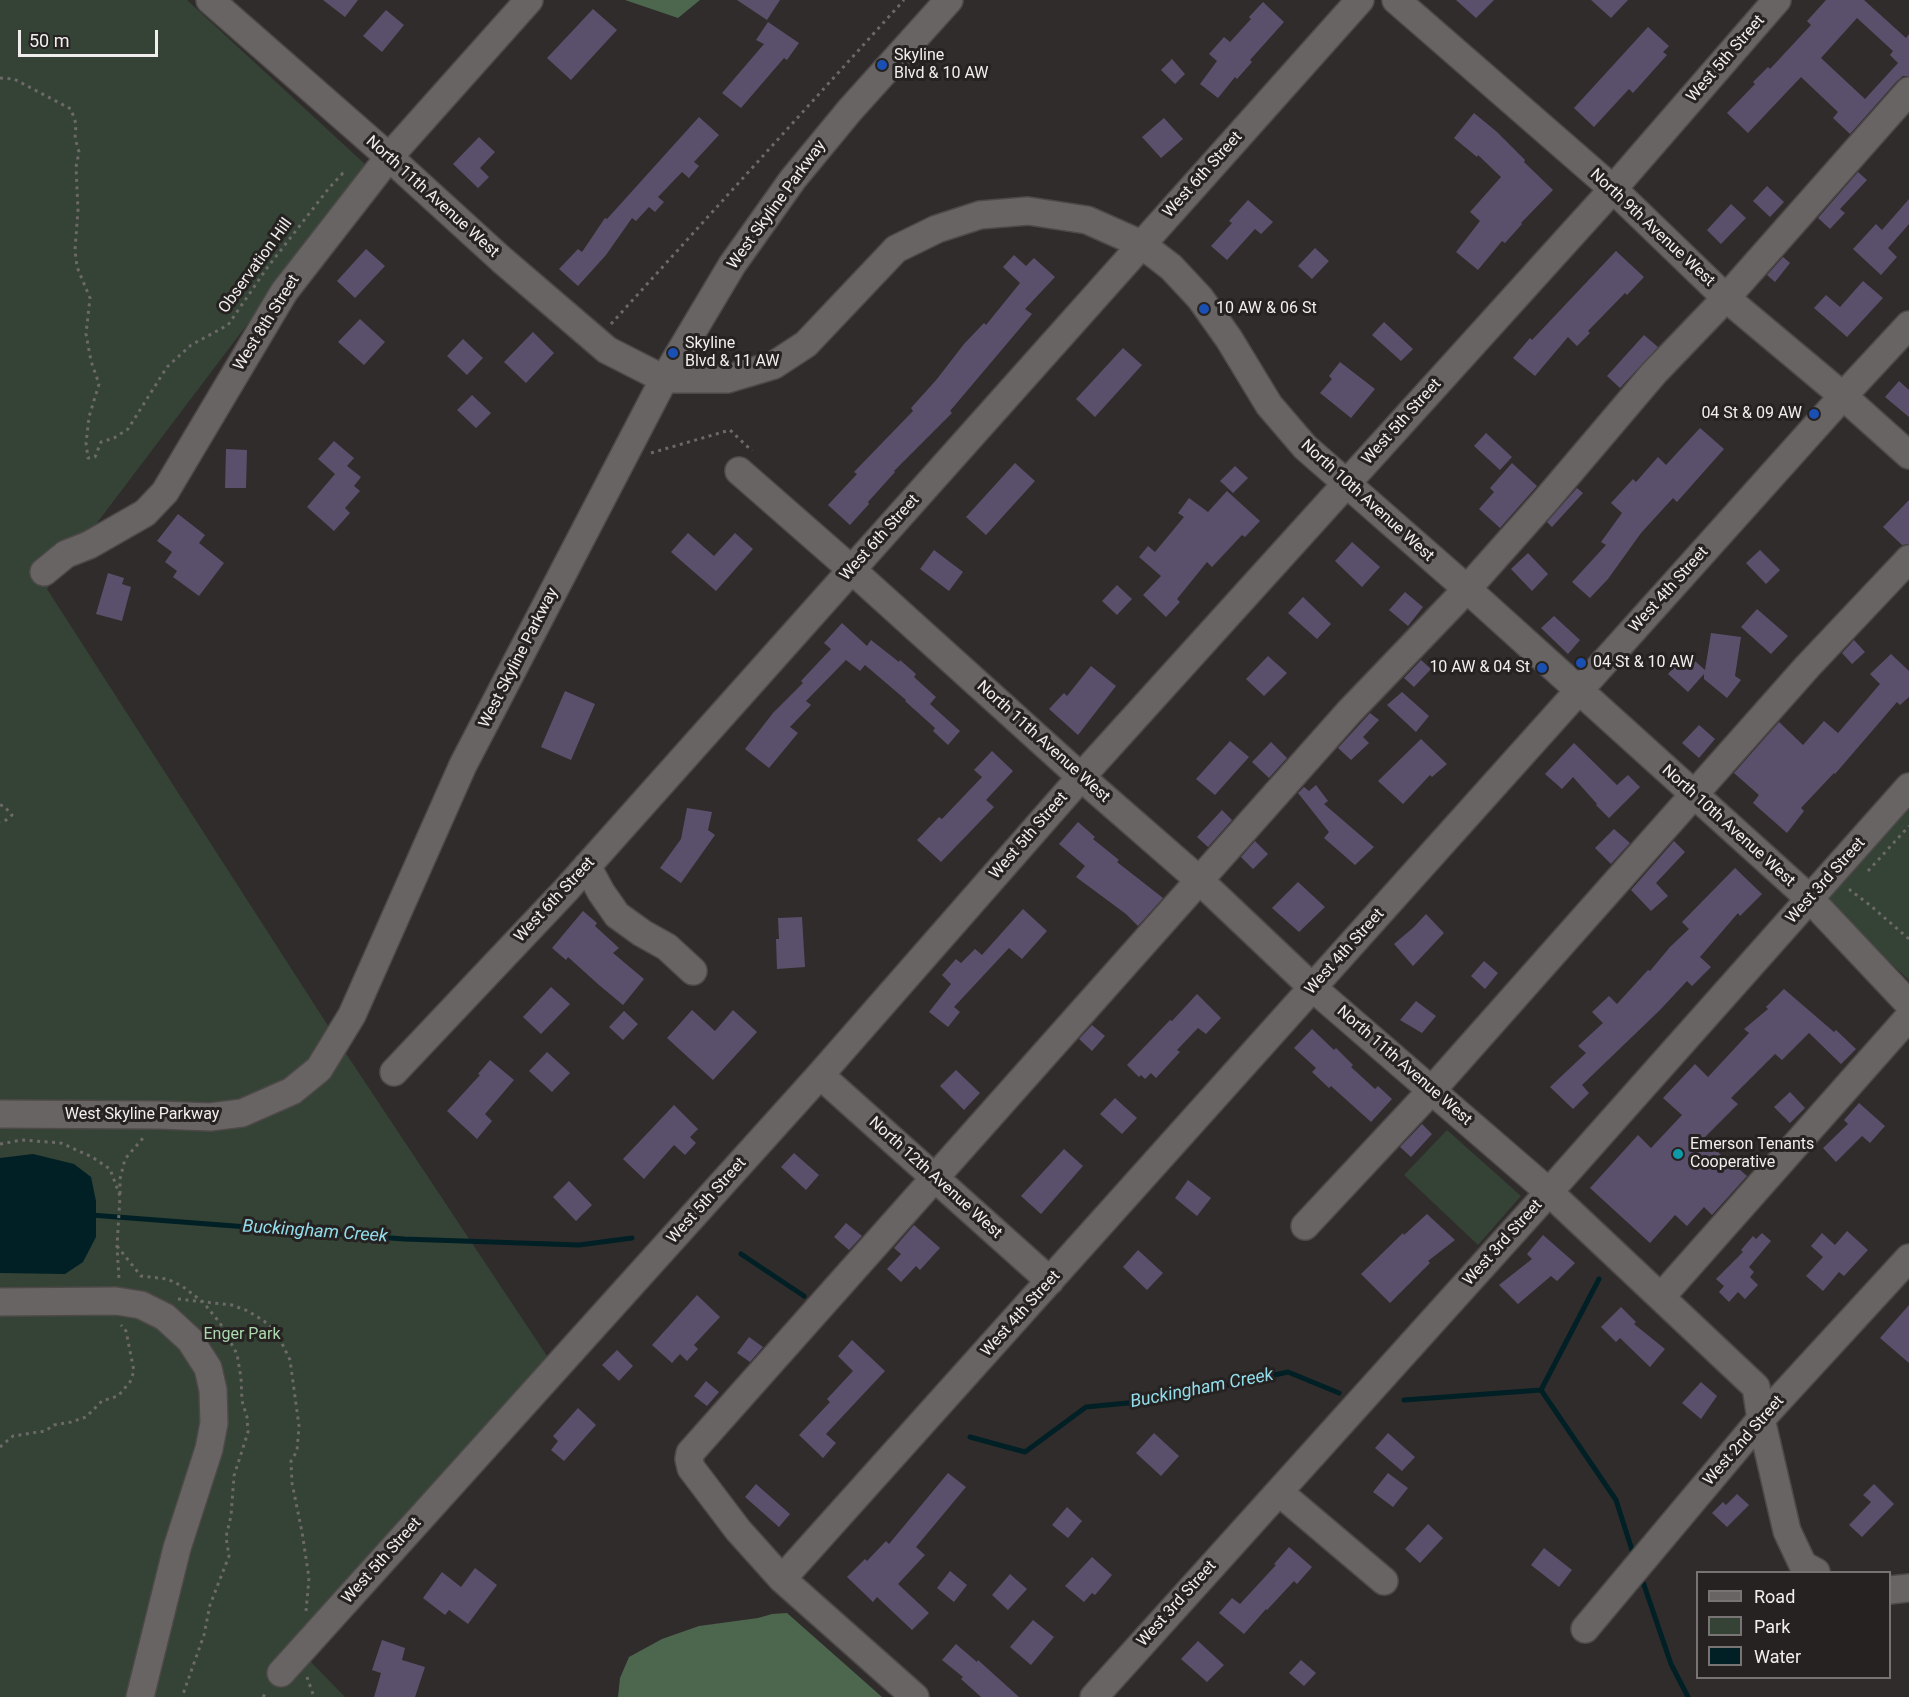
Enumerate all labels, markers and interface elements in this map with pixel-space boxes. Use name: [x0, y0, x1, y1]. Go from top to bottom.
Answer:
street label: West 5th Street: [1683, 12, 1769, 106]
scale bar: [21, 18, 160, 56]
text: 50 m: [29, 30, 69, 51]
place label: Skyline Blvd & 10 AW: [894, 46, 988, 84]
marker: Skyline Blvd & 10 AW: [875, 58, 889, 72]
street label: West 6th Street: [1159, 128, 1247, 222]
street label: North 11th Avenue West: [361, 132, 503, 262]
street label: West Skyline Parkway: [724, 137, 830, 273]
street label: North 9th Avenue West: [1586, 165, 1718, 291]
street label: Observation Hill: [215, 215, 297, 317]
street label: West 8th Street: [230, 272, 304, 374]
place label: 10 AW & 06 St: [1216, 299, 1317, 319]
marker: 10 AW & 06 St: [1197, 302, 1211, 316]
place label: Skyline Blvd & 11 AW: [685, 334, 779, 372]
marker: Skyline Blvd & 11 AW: [666, 346, 680, 360]
street label: West 5th Street: [1358, 375, 1446, 469]
place label: 04 St & 09 AW: [1701, 404, 1802, 424]
marker: 04 St & 09 AW: [1807, 407, 1821, 421]
street label: North 10th Avenue West: [1296, 436, 1438, 566]
street label: West 6th Street: [836, 491, 924, 585]
street label: West 4th Street: [1625, 543, 1713, 637]
street label: West Skyline Parkway: [475, 585, 563, 731]
place label: 04 St & 10 AW: [1593, 653, 1694, 673]
marker: 04 St & 10 AW: [1574, 656, 1588, 670]
place label: 10 AW & 04 St: [1429, 658, 1530, 678]
marker: 10 AW & 04 St: [1535, 661, 1549, 675]
street label: North 11th Avenue West: [972, 677, 1114, 807]
street label: North 10th Avenue West: [1657, 761, 1799, 891]
street label: West 5th Street: [986, 789, 1072, 883]
street label: West 3rd Street: [1782, 834, 1870, 928]
street label: West 6th Street: [511, 854, 599, 946]
street label: West 4th Street: [1301, 905, 1389, 999]
street label: North 11th Avenue West: [1333, 1002, 1475, 1130]
street label: West Skyline Parkway: [65, 1105, 219, 1125]
street label: North 12th Avenue West: [864, 1113, 1006, 1243]
place label: Emerson Tenants Cooperative: [1690, 1135, 1814, 1173]
marker: Emerson Tenants Cooperative: [1671, 1147, 1685, 1161]
street label: West 5th Street: [663, 1154, 751, 1248]
street label: West 3rd Street: [1459, 1196, 1547, 1290]
water label: Buckingham Creek: [242, 1216, 388, 1248]
street label: West 4th Street: [977, 1267, 1065, 1361]
park label: Enger Park: [203, 1325, 281, 1345]
water label: Buckingham Creek: [1129, 1365, 1275, 1413]
street label: West 2nd Street: [1700, 1392, 1788, 1490]
street label: West 5th Street: [338, 1514, 426, 1608]
street label: West 3rd Street: [1133, 1557, 1221, 1651]
legend: [1696, 1571, 1891, 1679]
text: Road: [1754, 1586, 1795, 1607]
text: Park: [1754, 1616, 1790, 1637]
text: Water: [1754, 1646, 1801, 1667]

